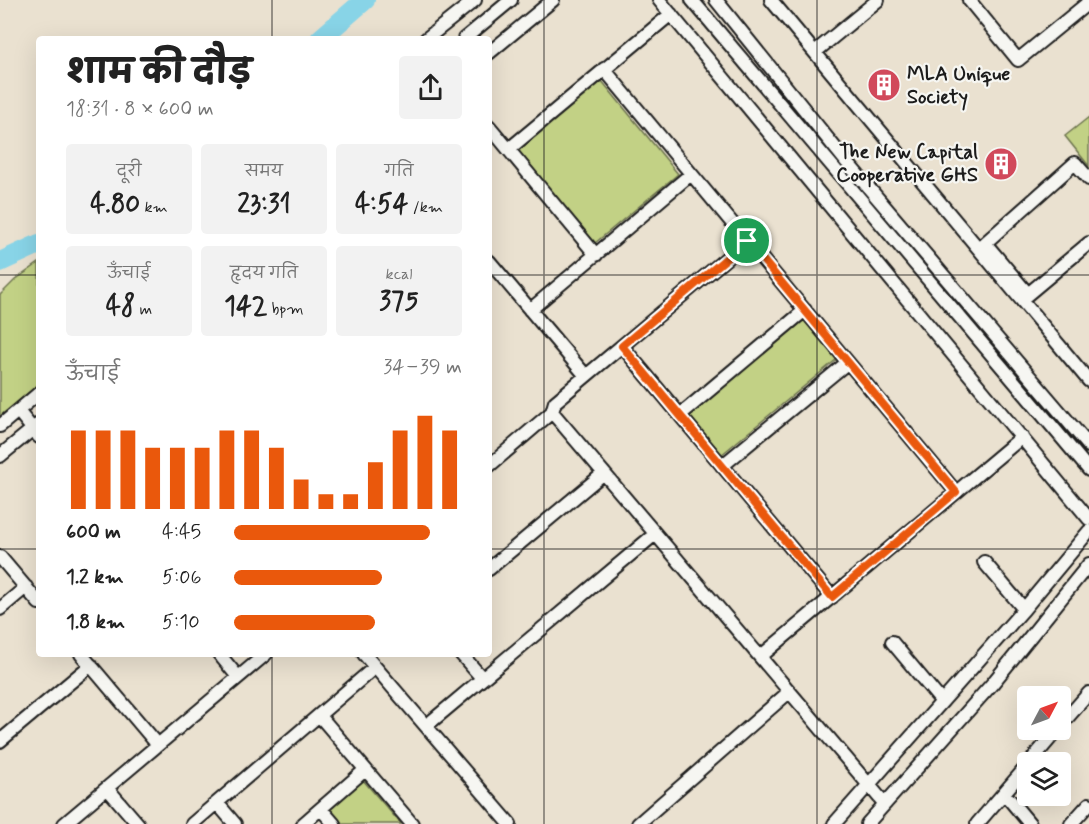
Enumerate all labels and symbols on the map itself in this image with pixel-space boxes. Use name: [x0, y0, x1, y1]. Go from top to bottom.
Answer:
place label: MLA Unique Society: [907, 61, 1010, 111]
building icon: MLA Unique Society: [866, 67, 902, 103]
place label: The New Capital Cooperative GHS: [836, 139, 978, 189]
building icon: The New Capital Cooperative GHS: [983, 146, 1019, 182]
pin: [721, 215, 772, 266]
north arrow: [1017, 686, 1071, 740]

